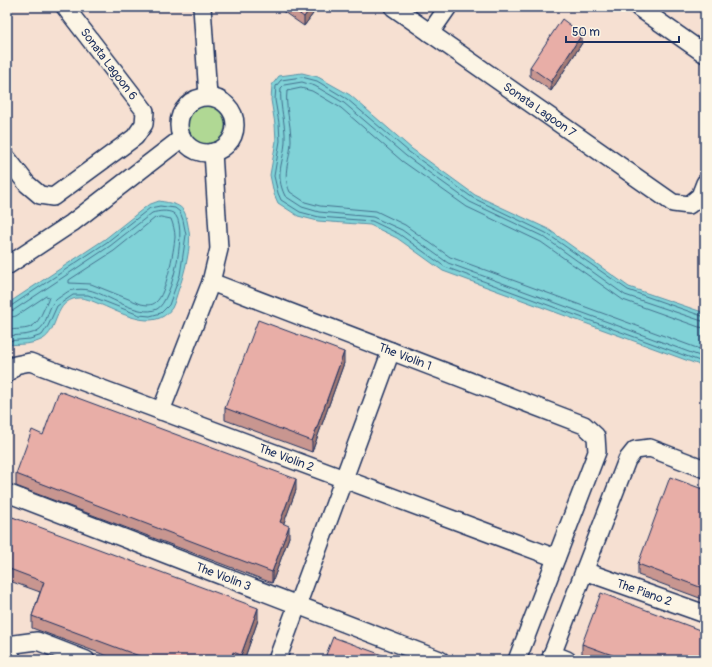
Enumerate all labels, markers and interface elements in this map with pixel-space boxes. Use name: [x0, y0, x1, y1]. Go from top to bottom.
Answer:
scale bar: [566, 18, 679, 44]
street label: Sonata Lagoon 6: [77, 25, 140, 103]
text: 50 m: [572, 25, 600, 40]
street label: Sonata Lagoon 7: [500, 79, 579, 141]
street label: The Violin 1: [376, 340, 434, 374]
street label: The Violin 2: [257, 441, 316, 475]
street label: The Violin 3: [194, 560, 253, 594]
street label: The Piano 2: [614, 576, 674, 610]

